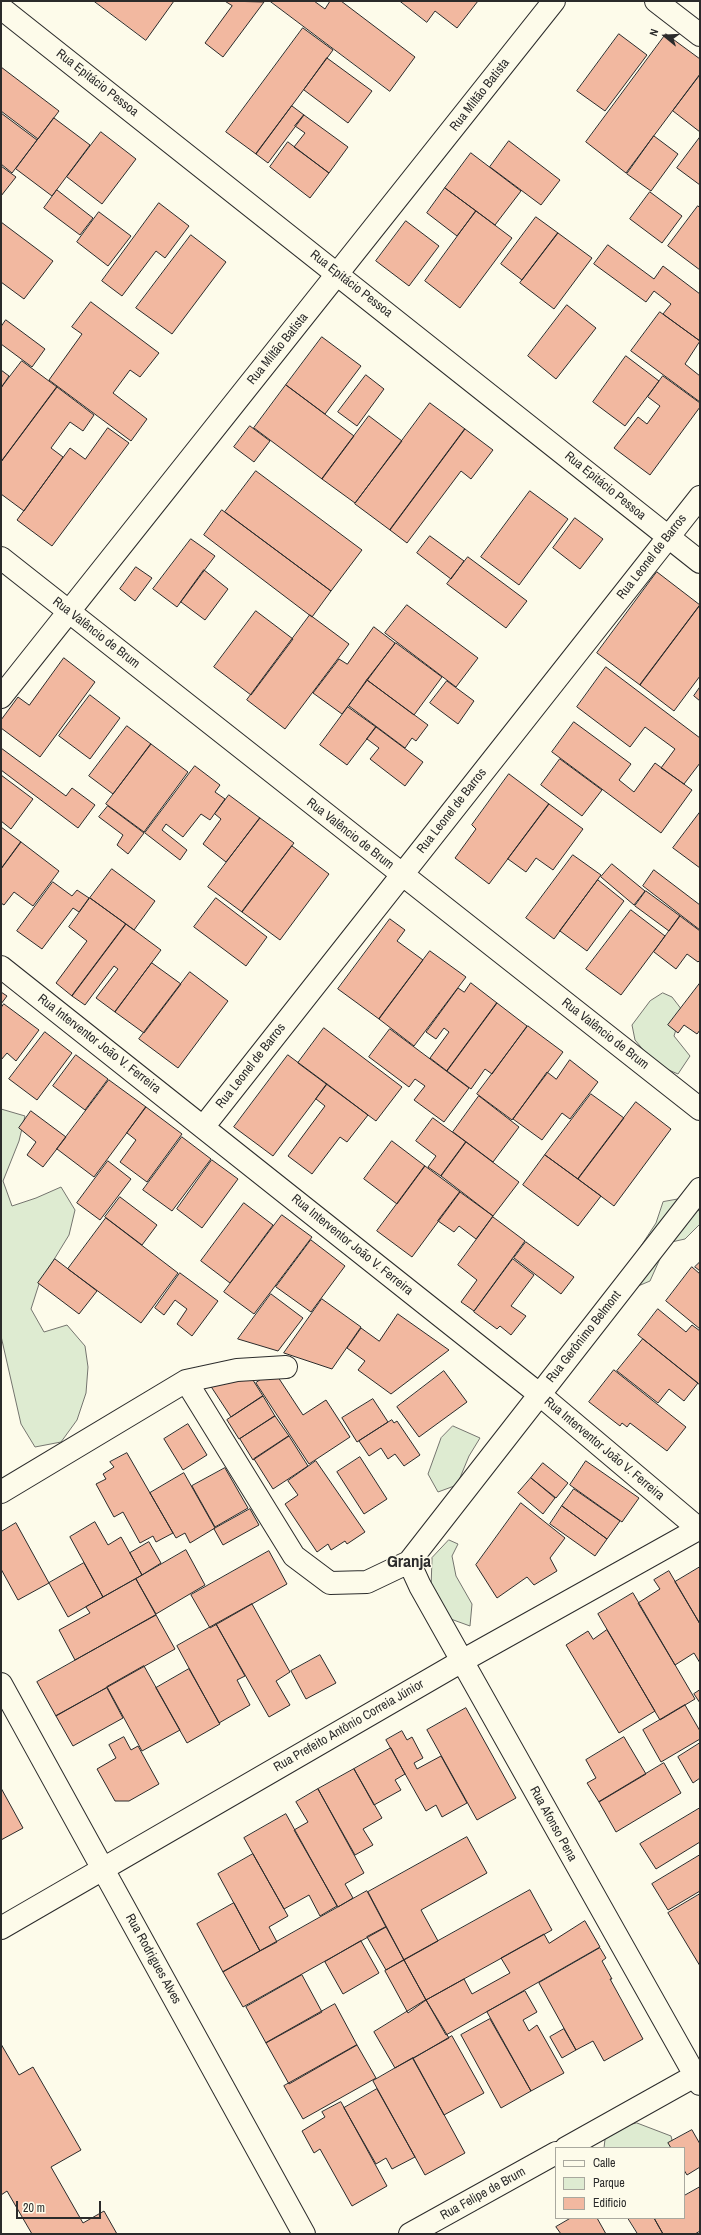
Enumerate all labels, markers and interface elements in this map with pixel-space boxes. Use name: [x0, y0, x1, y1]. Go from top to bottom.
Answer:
north arrow: [645, 16, 685, 56]
text: N: [646, 27, 661, 38]
street label: Rua Epitácio Pessoa: [53, 46, 141, 120]
street label: Rua Miltão Batista: [447, 56, 513, 134]
street label: Rua Epitácio Pessoa: [307, 247, 395, 321]
street label: Rua Miltão Batista: [244, 310, 312, 388]
street label: Rua Epitácio Pessoa: [561, 448, 649, 524]
street label: Rua Leonel de Barros: [614, 511, 690, 603]
street label: Rua Valêncio de Brum: [49, 594, 143, 672]
street label: Rua Leonel de Barros: [414, 765, 490, 857]
street label: Rua Valêncio de Brum: [303, 795, 397, 873]
street label: Rua Interventor João V. Ferreira: [34, 991, 164, 1097]
street label: Rua Valêncio de Brum: [558, 995, 652, 1073]
street label: Rua Leonel de Barros: [213, 1020, 289, 1112]
street label: Rua Interventor João V. Ferreira: [288, 1191, 416, 1299]
street label: Rua Gerônimo Belmont: [543, 1288, 625, 1386]
street label: Rua Interventor João V. Ferreira: [541, 1394, 667, 1504]
district label: Granja: [387, 1552, 431, 1572]
street label: Rua Prefeito Antônio Correia Júnior: [271, 1677, 427, 1775]
street label: Rua Afonso Pena: [526, 1784, 580, 1864]
street label: Rua Rodrigues Alves: [122, 1911, 184, 2007]
legend: [555, 2147, 685, 2219]
text: Calle: [593, 2155, 615, 2171]
street label: Rua Felipe de Brum: [438, 2164, 528, 2224]
text: Parque: [593, 2175, 625, 2191]
scale bar: [18, 2193, 103, 2219]
text: Edificio: [593, 2195, 626, 2211]
text: 20 m: [23, 2200, 45, 2216]

